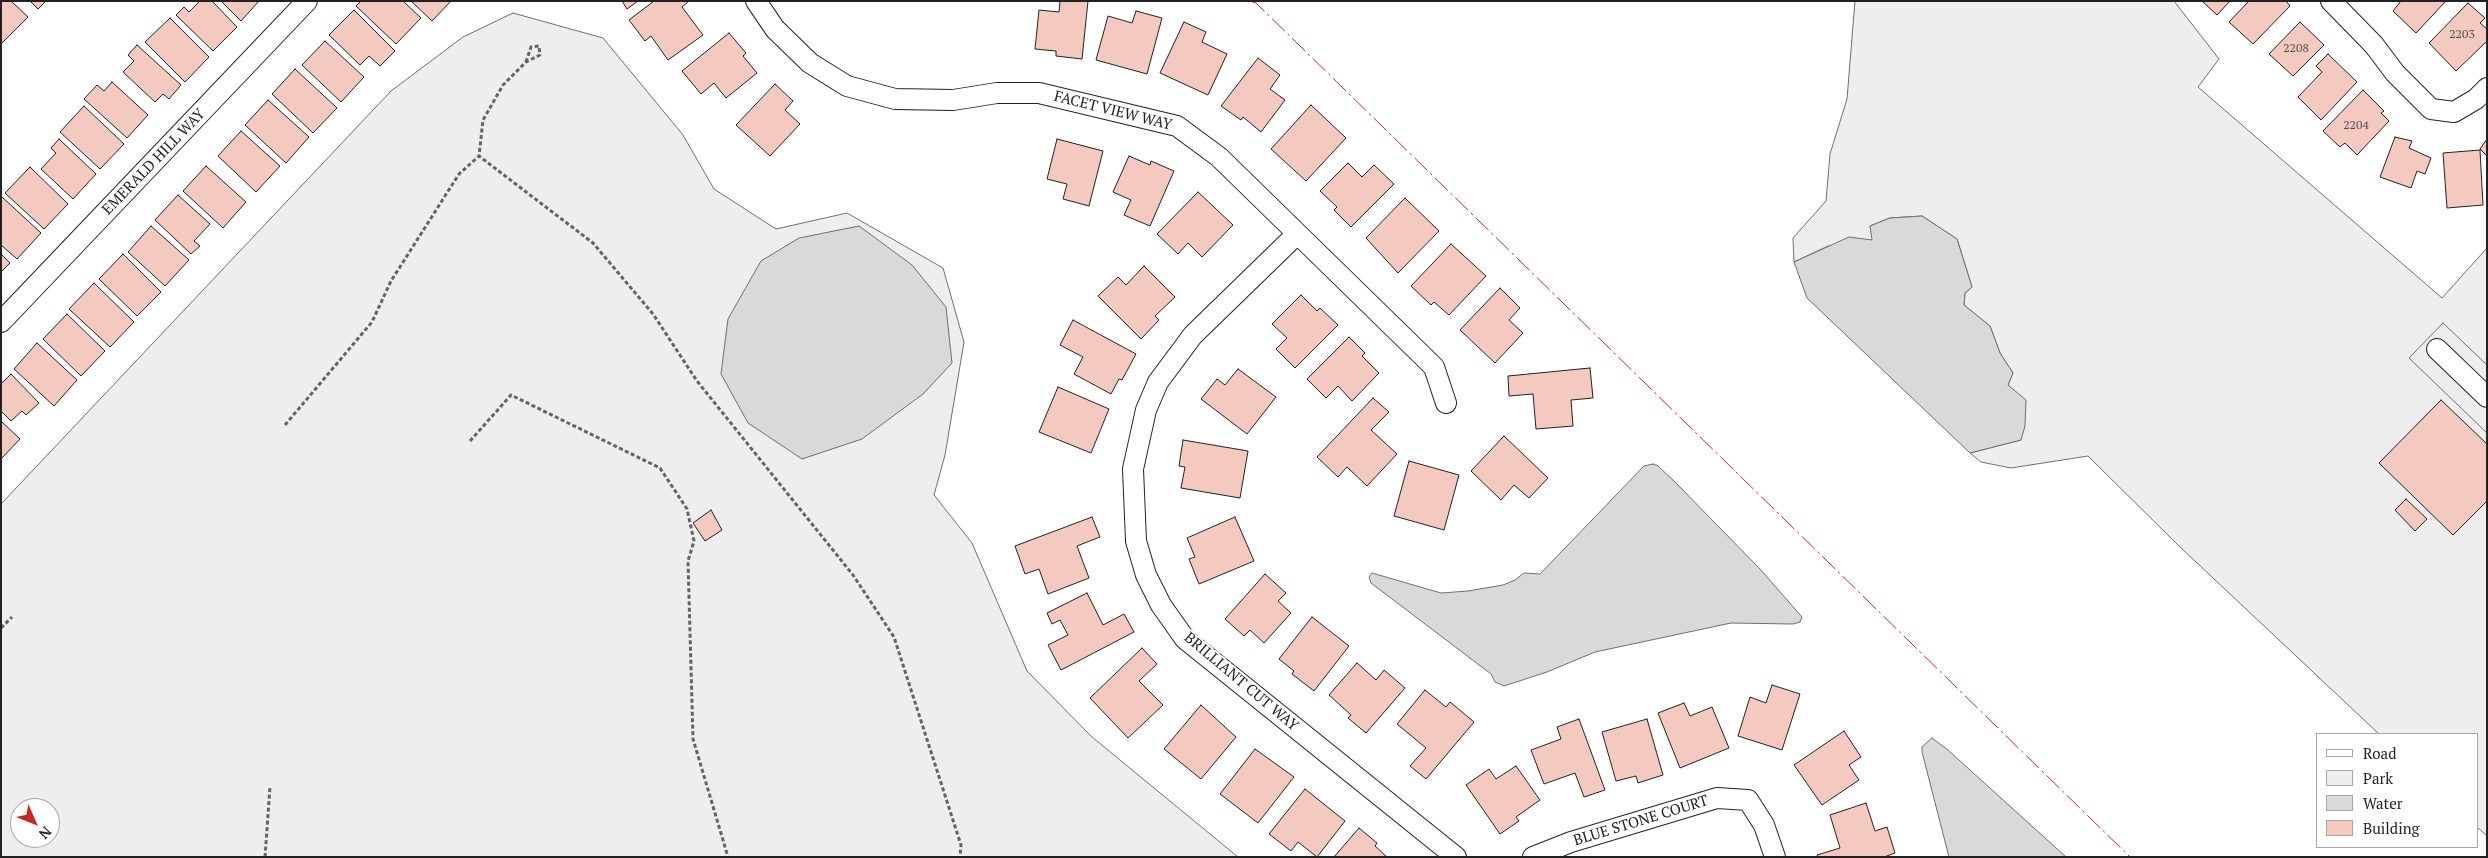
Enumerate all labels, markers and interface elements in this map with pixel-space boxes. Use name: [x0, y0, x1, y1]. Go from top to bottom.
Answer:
house number: 2203: [2449, 28, 2475, 42]
house number: 2208: [2283, 42, 2309, 56]
street label: FACET VIEW WAY: [1052, 88, 1174, 134]
street label: EMERALD HILL WAY: [99, 105, 209, 219]
house number: 2204: [2343, 119, 2369, 133]
street label: BRILLIANT CUT WAY: [1180, 629, 1302, 735]
legend: [2316, 733, 2478, 848]
text: Road: [2363, 743, 2396, 763]
text: Park: [2363, 768, 2393, 788]
street label: BLUE STONE COURT: [1571, 792, 1711, 850]
text: Water: [2363, 793, 2402, 813]
north arrow: [10, 798, 60, 848]
text: Building: [2363, 818, 2420, 838]
text: N: [35, 823, 56, 843]

